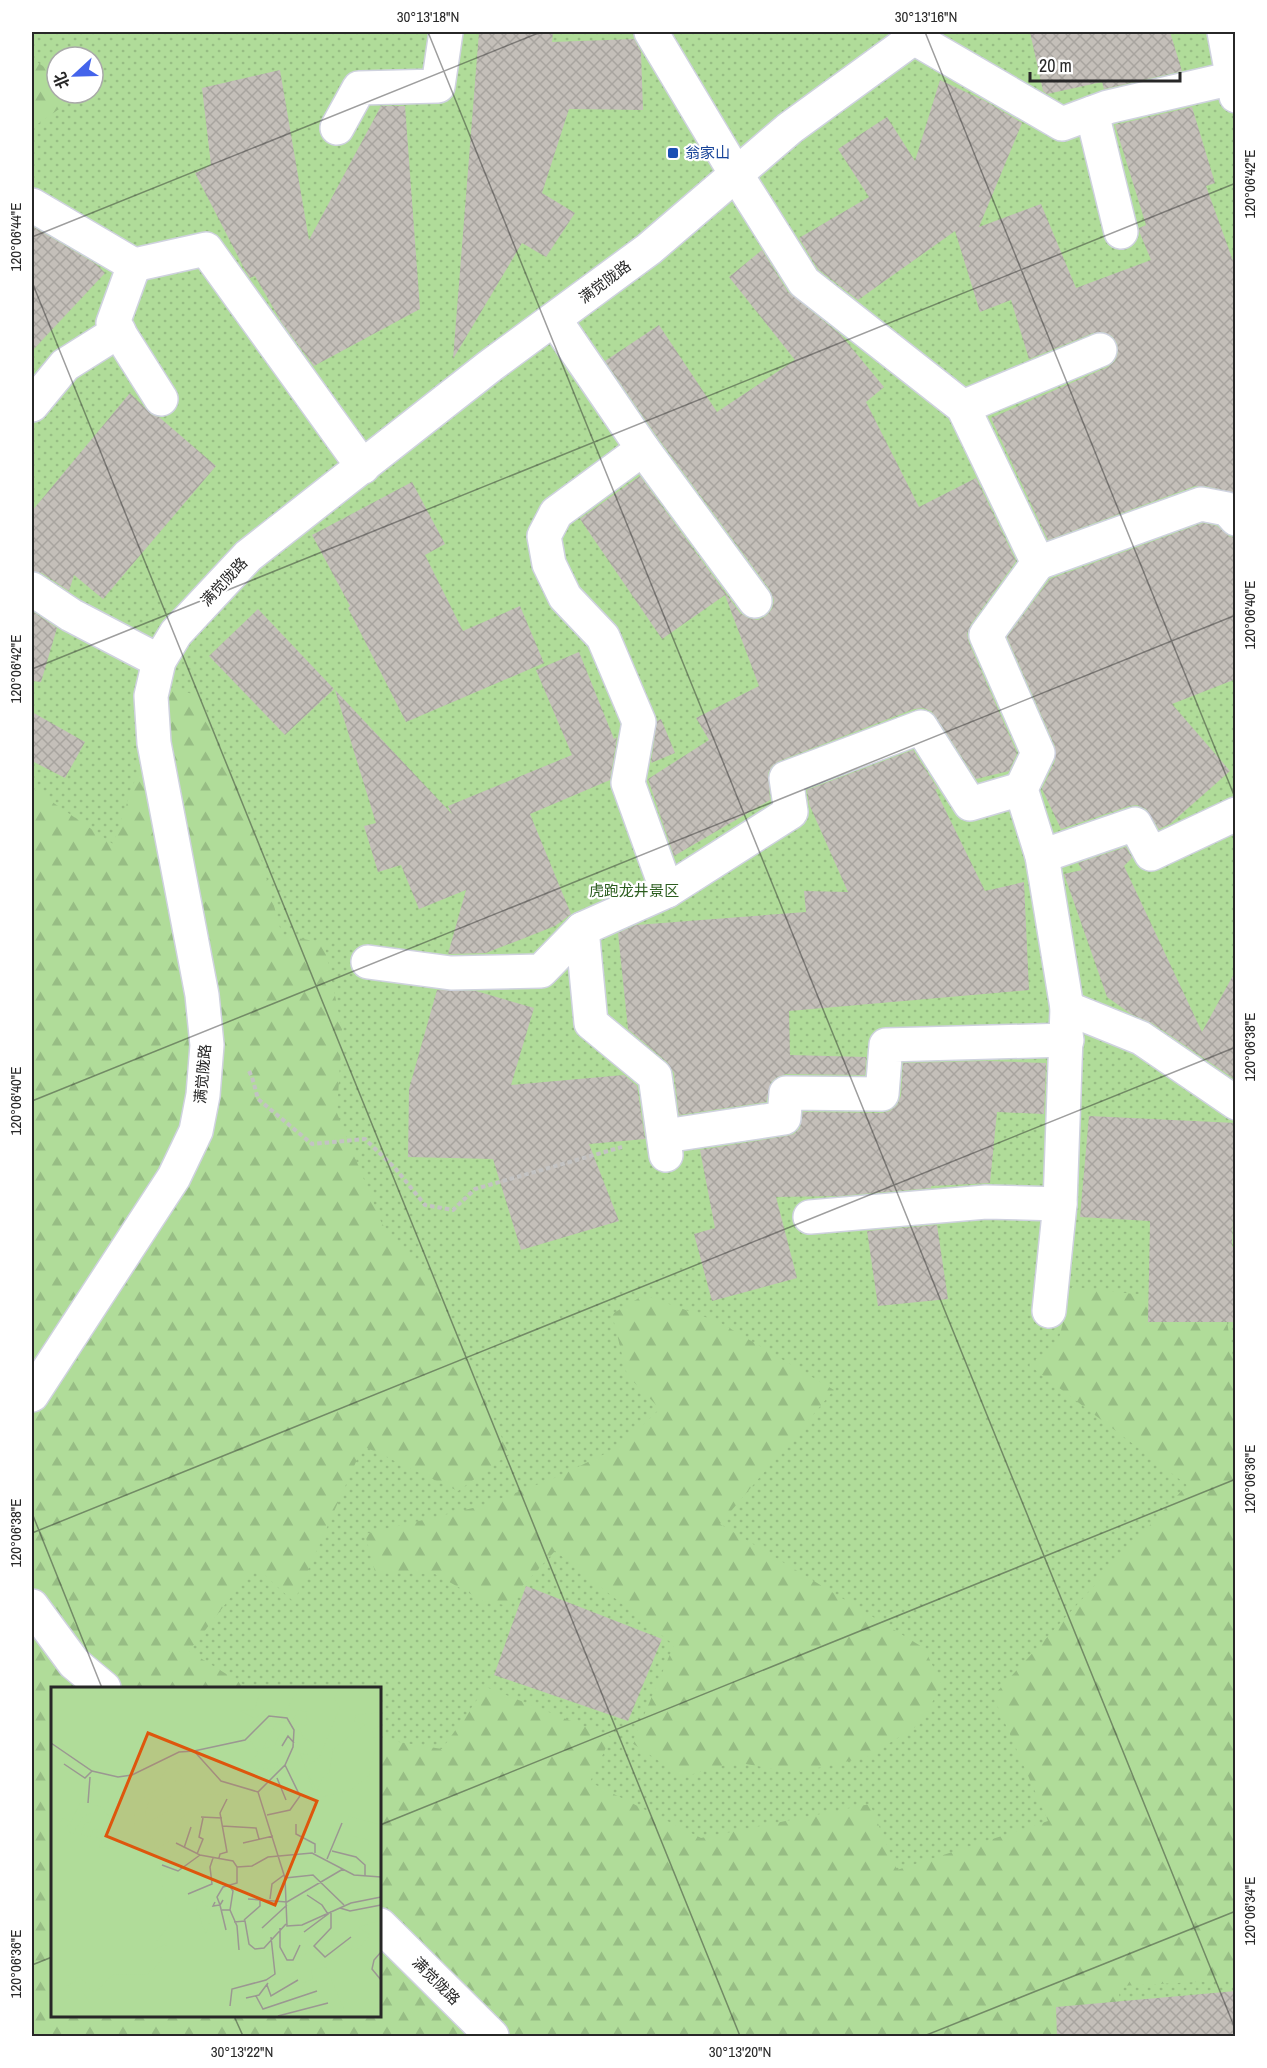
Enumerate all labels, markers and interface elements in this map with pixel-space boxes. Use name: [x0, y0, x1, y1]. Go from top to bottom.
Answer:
text: 30°13'18"N: [397, 6, 459, 27]
text: 30°13'16"N: [895, 6, 957, 27]
north arrow: [45, 45, 105, 105]
scale bar: [1030, 45, 1180, 83]
text: 20 m: [1039, 53, 1072, 78]
text: 北: [48, 69, 74, 92]
place label: 翁家山: [685, 142, 730, 163]
marker: 翁家山: [666, 146, 680, 160]
text: 120°06'42"E: [1239, 150, 1260, 218]
text: 120°06'44"E: [5, 203, 26, 271]
street label: 满觉陇路: [574, 255, 635, 308]
street label: 满觉陇路: [195, 553, 252, 611]
text: 120°06'40"E: [1239, 581, 1260, 649]
text: 120°06'42"E: [5, 635, 26, 703]
park label: 虎跑龙井景区: [589, 880, 679, 901]
text: 120°06'38"E: [1239, 1013, 1260, 1081]
street label: 满觉陇路: [189, 1043, 216, 1105]
text: 120°06'40"E: [5, 1067, 26, 1135]
text: 120°06'36"E: [1239, 1445, 1260, 1513]
text: 120°06'38"E: [5, 1499, 26, 1567]
inset map: [51, 1687, 381, 2017]
text: 120°06'34"E: [1239, 1877, 1260, 1945]
text: 120°06'36"E: [5, 1930, 26, 1998]
street label: 满觉陇路: [408, 1952, 465, 2009]
text: 30°13'22"N: [211, 2041, 273, 2062]
text: 30°13'20"N: [709, 2041, 771, 2062]

